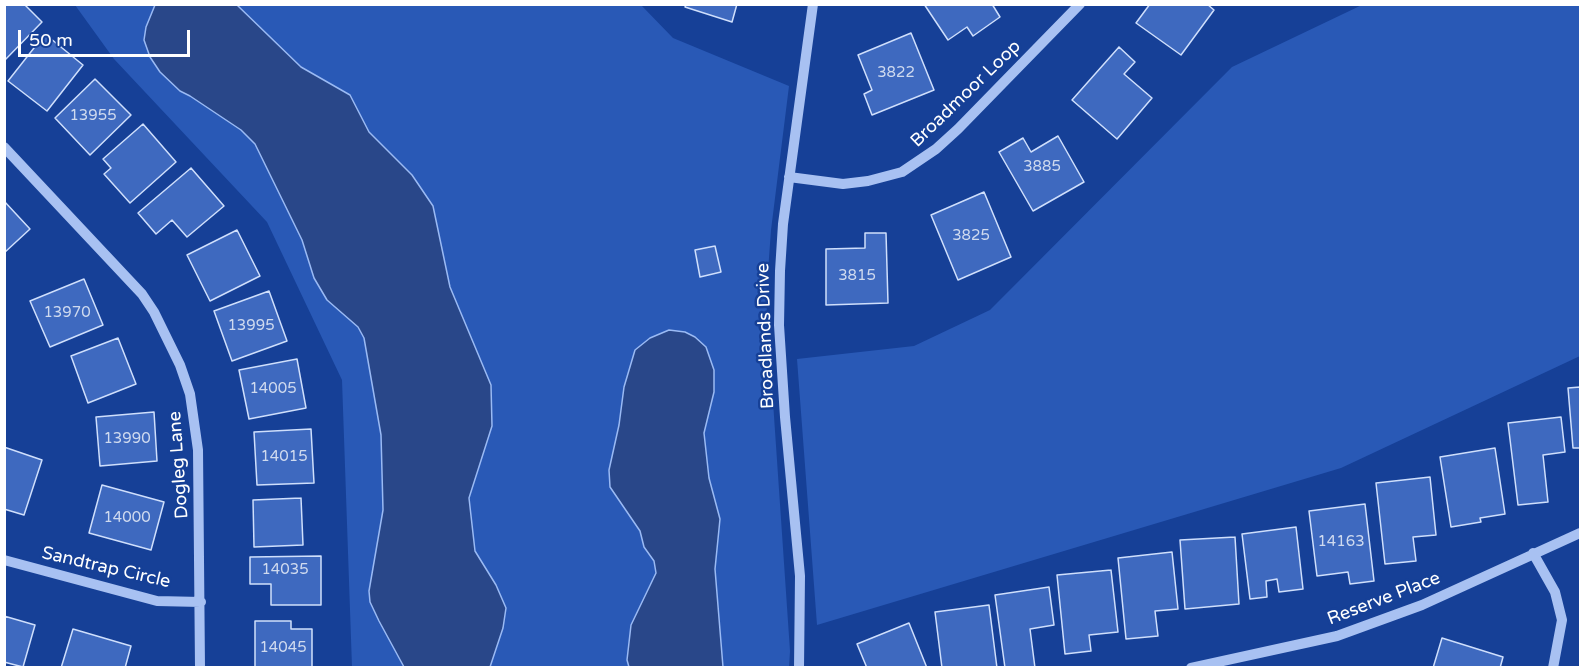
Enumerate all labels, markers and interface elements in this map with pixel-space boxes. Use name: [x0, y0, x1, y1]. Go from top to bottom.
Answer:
scale bar: [21, 18, 194, 56]
text: 50 m: [29, 29, 73, 51]
street label: Broadmoor Loop: [906, 36, 1026, 152]
house number: 3822: [877, 64, 915, 82]
house number: 13955: [69, 107, 117, 125]
house number: 3885: [1023, 158, 1061, 176]
house number: 3825: [952, 227, 990, 245]
street label: Broadlands Drive: [753, 263, 779, 409]
house number: 3815: [838, 267, 876, 285]
house number: 13970: [43, 304, 91, 322]
house number: 13995: [227, 317, 275, 335]
house number: 14005: [249, 380, 297, 398]
street label: Dogleg Lane: [164, 410, 194, 520]
house number: 13990: [103, 430, 151, 448]
house number: 14015: [260, 448, 308, 466]
house number: 14000: [103, 509, 151, 527]
house number: 14163: [1317, 533, 1365, 551]
street label: Sandtrap Circle: [40, 543, 172, 593]
house number: 14035: [261, 561, 309, 579]
street label: Reserve Place: [1324, 568, 1444, 630]
house number: 14045: [259, 639, 307, 657]

